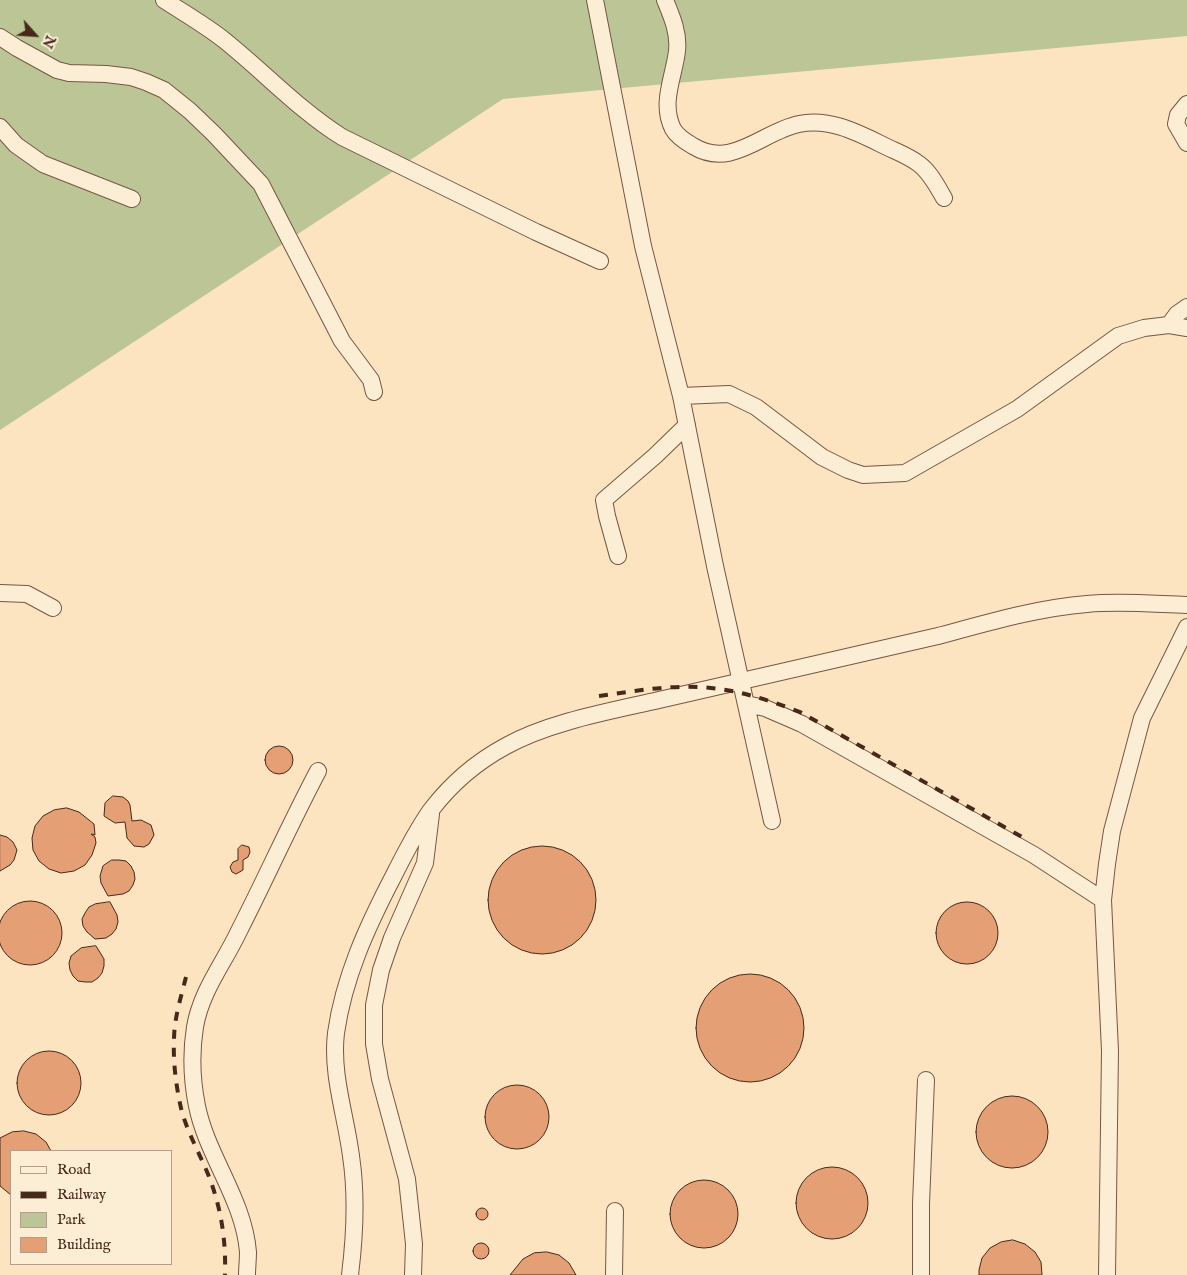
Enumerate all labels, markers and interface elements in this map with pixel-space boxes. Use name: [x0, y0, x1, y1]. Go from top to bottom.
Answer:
north arrow: [10, 10, 60, 60]
text: N: [38, 32, 59, 51]
legend: [10, 1150, 172, 1265]
text: Road: [57, 1160, 91, 1179]
text: Railway: [57, 1185, 106, 1204]
text: Park: [57, 1210, 86, 1229]
text: Building: [57, 1235, 111, 1254]

